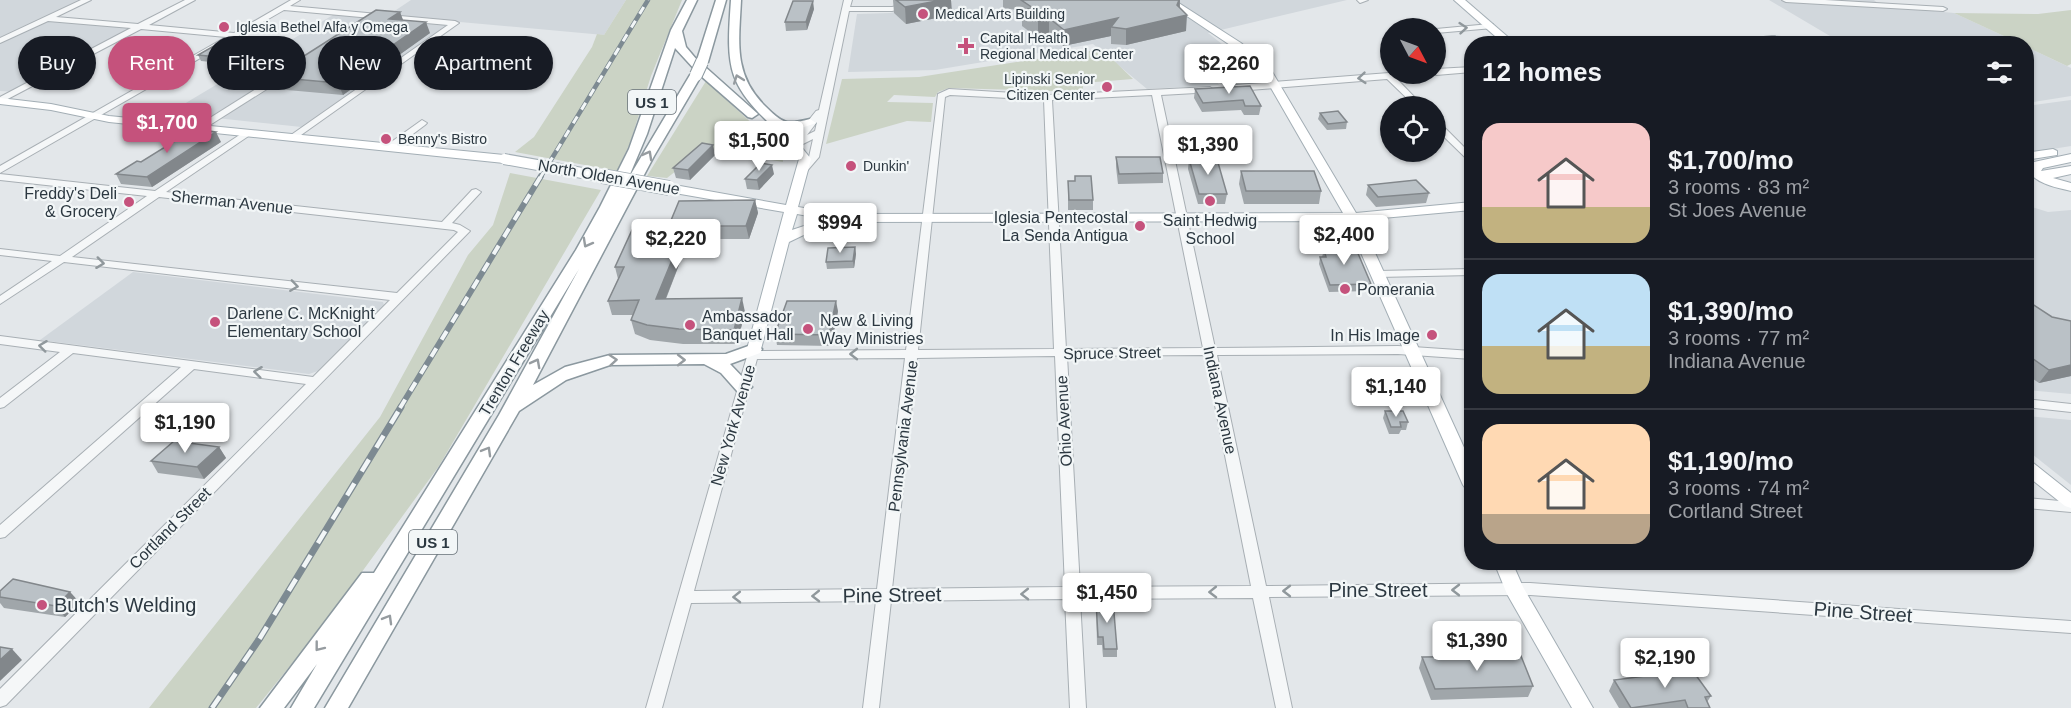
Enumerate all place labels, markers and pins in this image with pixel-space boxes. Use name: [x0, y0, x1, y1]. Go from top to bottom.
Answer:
place label: Medical Arts Building: [935, 6, 1065, 22]
marker: Medical Arts Building: [916, 7, 930, 21]
place label: Iglesia Bethel Alfa y Omega: [236, 19, 408, 35]
marker: Iglesia Bethel Alfa y Omega: [217, 20, 231, 34]
place label: Capital Health Regional Medical Center: [980, 30, 1134, 62]
marker: Capital Health Regional Medical Center: [957, 37, 975, 55]
pin: $2,260: [1180, 44, 1278, 95]
place label: Lipinski Senior Citizen Center: [1004, 71, 1095, 103]
marker: Lipinski Senior Citizen Center: [1100, 80, 1114, 94]
pin: $1,700: [118, 103, 216, 154]
pin: $1,500: [710, 121, 808, 172]
pin: $1,390: [1159, 125, 1257, 176]
place label: Benny's Bistro: [398, 131, 487, 147]
marker: Benny's Bistro: [379, 132, 393, 146]
place label: Dunkin': [863, 158, 909, 174]
marker: Dunkin': [844, 159, 858, 173]
place label: Freddy's Deli & Grocery: [24, 185, 117, 220]
marker: Saint Hedwig School: [1203, 194, 1217, 208]
marker: Freddy's Deli & Grocery: [122, 195, 136, 209]
pin: $994: [804, 203, 876, 254]
place label: Iglesia Pentecostal La Senda Antigua: [994, 209, 1128, 244]
place label: Saint Hedwig School: [1163, 212, 1257, 247]
pin: $2,400: [1295, 215, 1393, 266]
pin: $2,220: [627, 219, 725, 270]
marker: Iglesia Pentecostal La Senda Antigua: [1133, 219, 1147, 233]
place label: Pomerania: [1357, 281, 1434, 298]
marker: Pomerania: [1338, 282, 1352, 296]
place label: Darlene C. McKnight Elementary School: [227, 305, 375, 340]
place label: Ambassador Banquet Hall: [702, 308, 794, 343]
place label: New & Living Way Ministries: [820, 312, 923, 347]
marker: Darlene C. McKnight Elementary School: [208, 315, 222, 329]
marker: Ambassador Banquet Hall: [683, 318, 697, 332]
marker: New & Living Way Ministries: [801, 322, 815, 336]
place label: In His Image: [1330, 327, 1420, 344]
marker: In His Image: [1425, 328, 1439, 342]
pin: $1,140: [1347, 367, 1445, 418]
pin: $1,190: [136, 403, 234, 454]
pin: $1,450: [1058, 573, 1156, 624]
place label: Butch's Welding: [54, 594, 196, 616]
marker: Butch's Welding: [35, 598, 49, 612]
pin: $1,390: [1428, 621, 1526, 672]
pin: $2,190: [1616, 638, 1714, 689]

